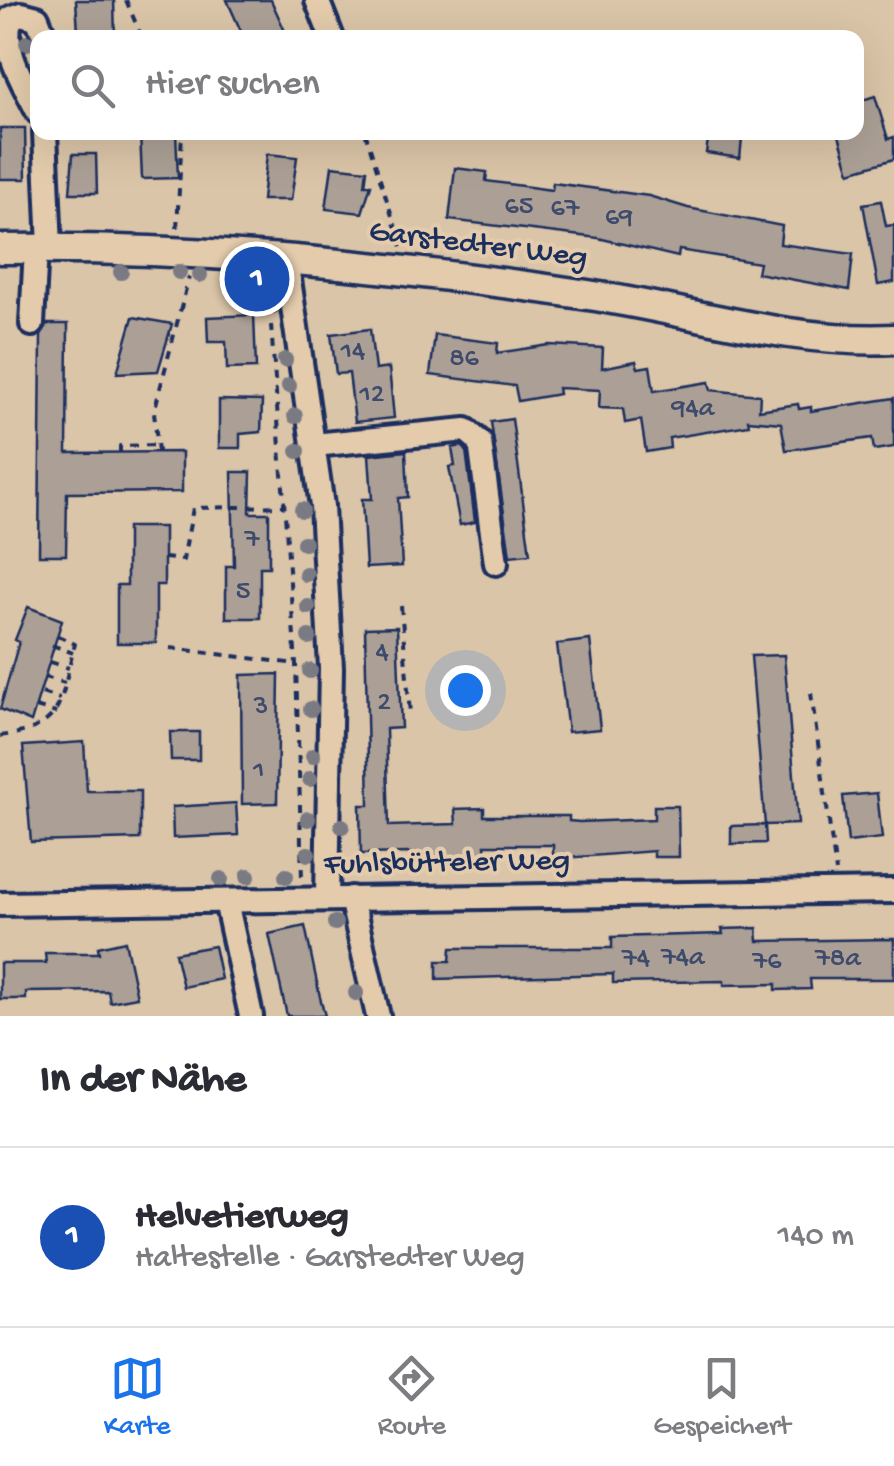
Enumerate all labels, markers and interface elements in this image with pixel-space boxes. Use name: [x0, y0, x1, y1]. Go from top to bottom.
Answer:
search box: [30, 30, 864, 140]
icon: search: [65, 58, 120, 113]
text: Hier suchen: [145, 63, 320, 107]
house number: 65: [505, 191, 533, 224]
house number: 67: [551, 193, 581, 226]
house number: 69: [605, 202, 633, 235]
street label: Garstedter Weg: [367, 214, 589, 278]
pin: 1: [224, 242, 290, 316]
house number: 14: [340, 336, 365, 369]
house number: 86: [449, 343, 480, 376]
house number: 12: [358, 379, 385, 412]
house number: 94a: [671, 393, 716, 426]
house number: 7: [244, 524, 261, 557]
house number: 5: [236, 576, 250, 609]
house number: 4: [375, 637, 389, 670]
your location: [440, 665, 491, 716]
house number: 2: [377, 687, 391, 720]
house number: 3: [253, 691, 268, 724]
house number: 1: [252, 755, 265, 788]
street label: Fuhlsbütteler Weg: [323, 843, 570, 885]
house number: 74a: [660, 942, 706, 975]
house number: 74: [621, 943, 650, 976]
house number: 78a: [814, 943, 862, 976]
house number: 76: [752, 946, 782, 979]
text: In der Nähe: [40, 1057, 246, 1106]
text: Helvetierweg: [135, 1196, 349, 1240]
text: 1: [66, 1218, 79, 1256]
text: 140 m: [777, 1218, 854, 1256]
text: Haltestelle · Garstedter Weg: [135, 1240, 525, 1278]
tab: Karte: [104, 1351, 170, 1444]
tab: Route: [378, 1351, 446, 1444]
tab: Gespeichert: [653, 1351, 790, 1444]

